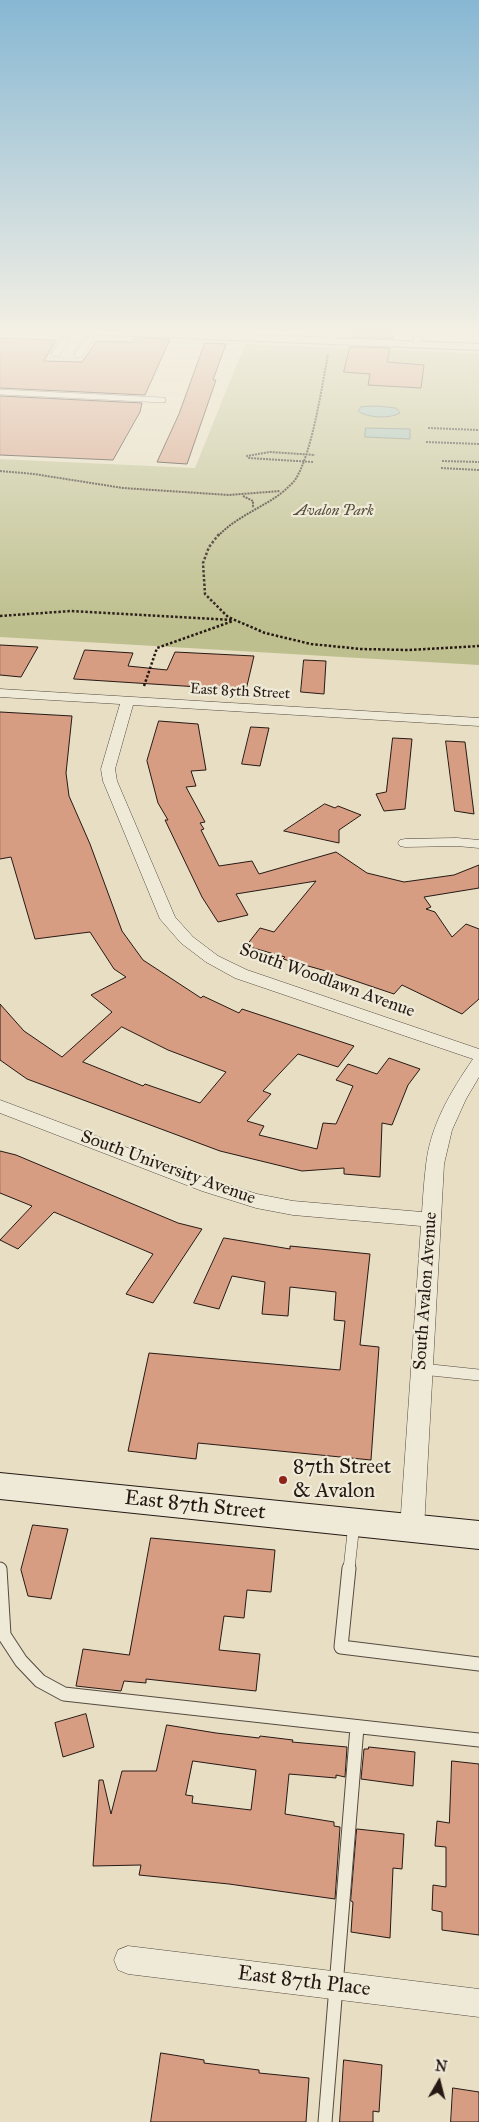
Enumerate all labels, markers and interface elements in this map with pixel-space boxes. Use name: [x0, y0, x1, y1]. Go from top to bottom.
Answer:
park label: Avalon Park: [294, 502, 374, 520]
street label: East 85th Street: [190, 680, 290, 704]
street label: South Woodlawn Avenue: [236, 939, 418, 1023]
street label: South University Avenue: [78, 1126, 258, 1210]
street label: South Avalon Avenue: [410, 1211, 442, 1371]
place label: 87th Street & Avalon: [293, 1455, 391, 1505]
marker: 87th Street & Avalon: [277, 1474, 289, 1486]
street label: East 87th Street: [123, 1486, 267, 1526]
street label: East 87th Place: [236, 1961, 372, 2003]
north arrow: [414, 2057, 464, 2107]
text: N: [434, 2057, 448, 2076]

